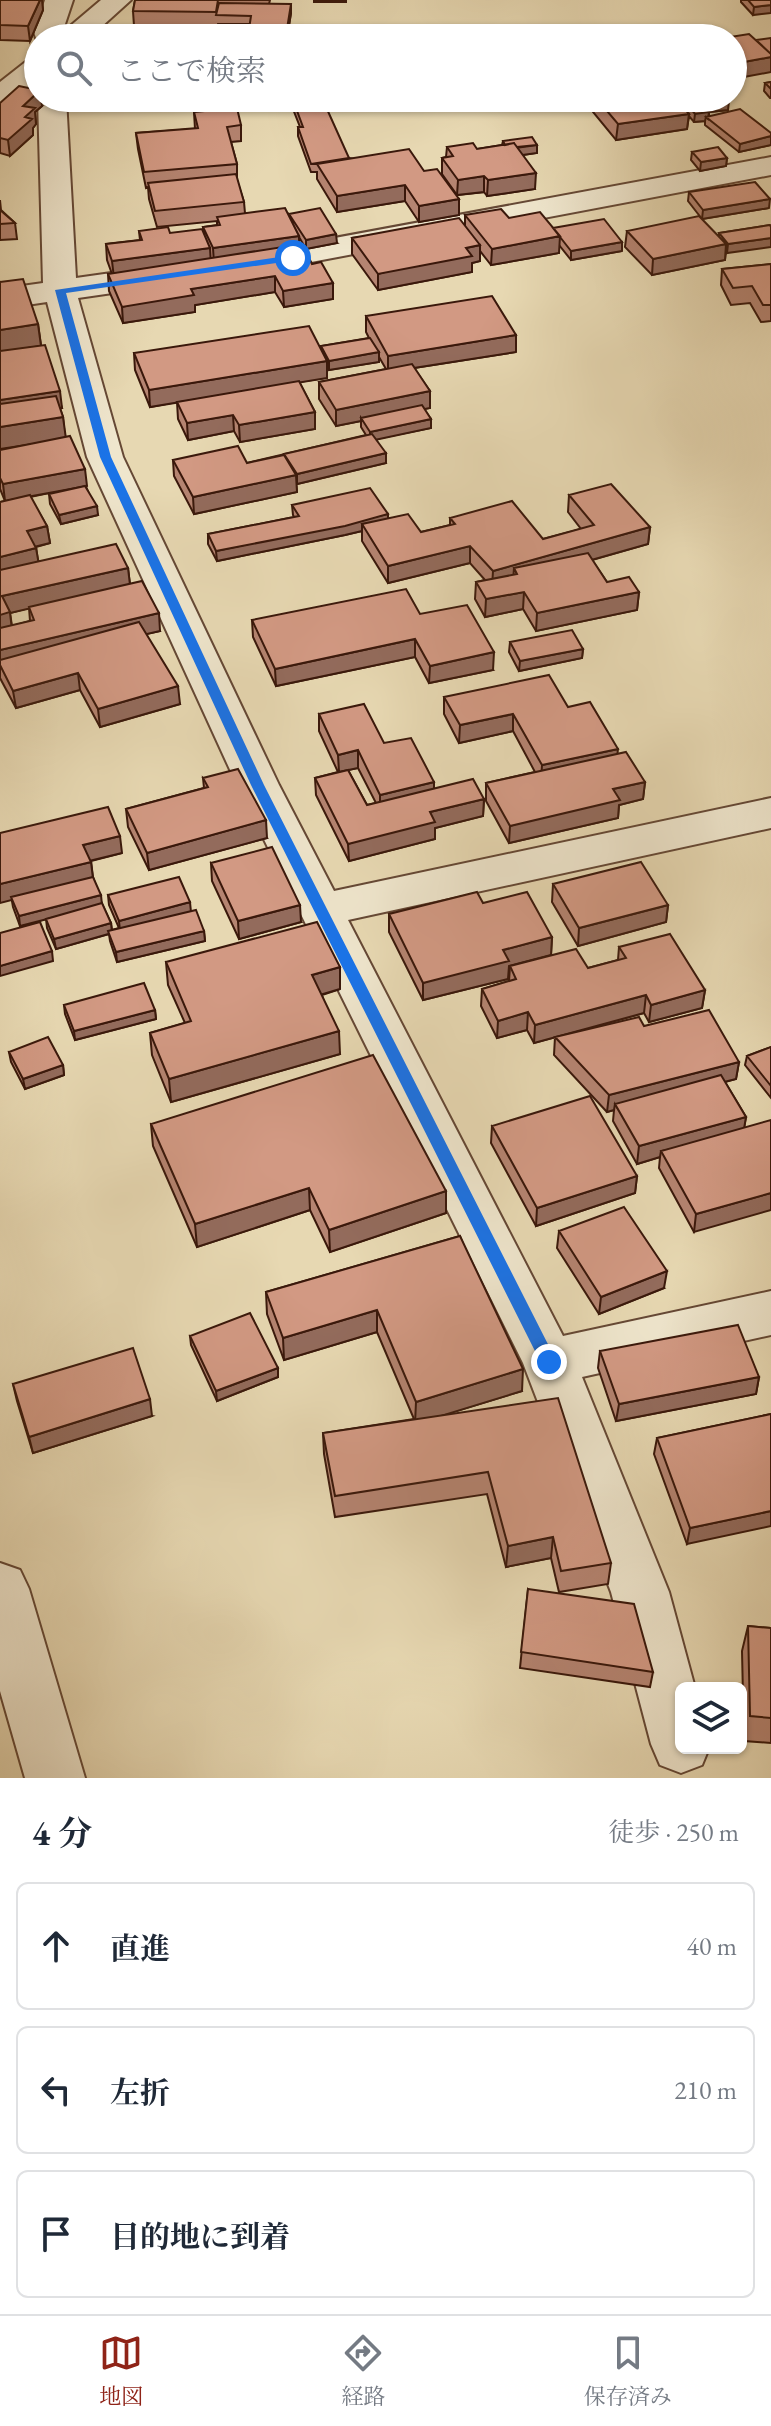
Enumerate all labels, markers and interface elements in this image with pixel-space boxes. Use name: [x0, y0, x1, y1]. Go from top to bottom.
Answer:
search box: [24, 24, 747, 112]
icon: search: [52, 46, 96, 90]
text: ここで検索: [116, 51, 266, 90]
route start: [275, 240, 311, 276]
route end: [531, 1344, 567, 1380]
map controls: [675, 1682, 747, 1754]
button: layers: [675, 1682, 747, 1754]
text: 4 分: [32, 1811, 92, 1855]
text: 徒歩 · 250 m: [609, 1815, 739, 1849]
icon: ahead: [34, 1924, 78, 1968]
text: 直進: [110, 1929, 170, 1968]
text: 40 m: [687, 1929, 737, 1963]
icon: left: [34, 2068, 78, 2112]
text: 左折: [110, 2073, 170, 2112]
text: 210 m: [674, 2073, 737, 2107]
icon: arrive: [34, 2212, 78, 2256]
text: 目的地に到着: [110, 2217, 290, 2256]
tab: 地図: [99, 2331, 143, 2411]
tab: 経路: [341, 2331, 386, 2411]
tab: 保存済み: [584, 2331, 672, 2411]

